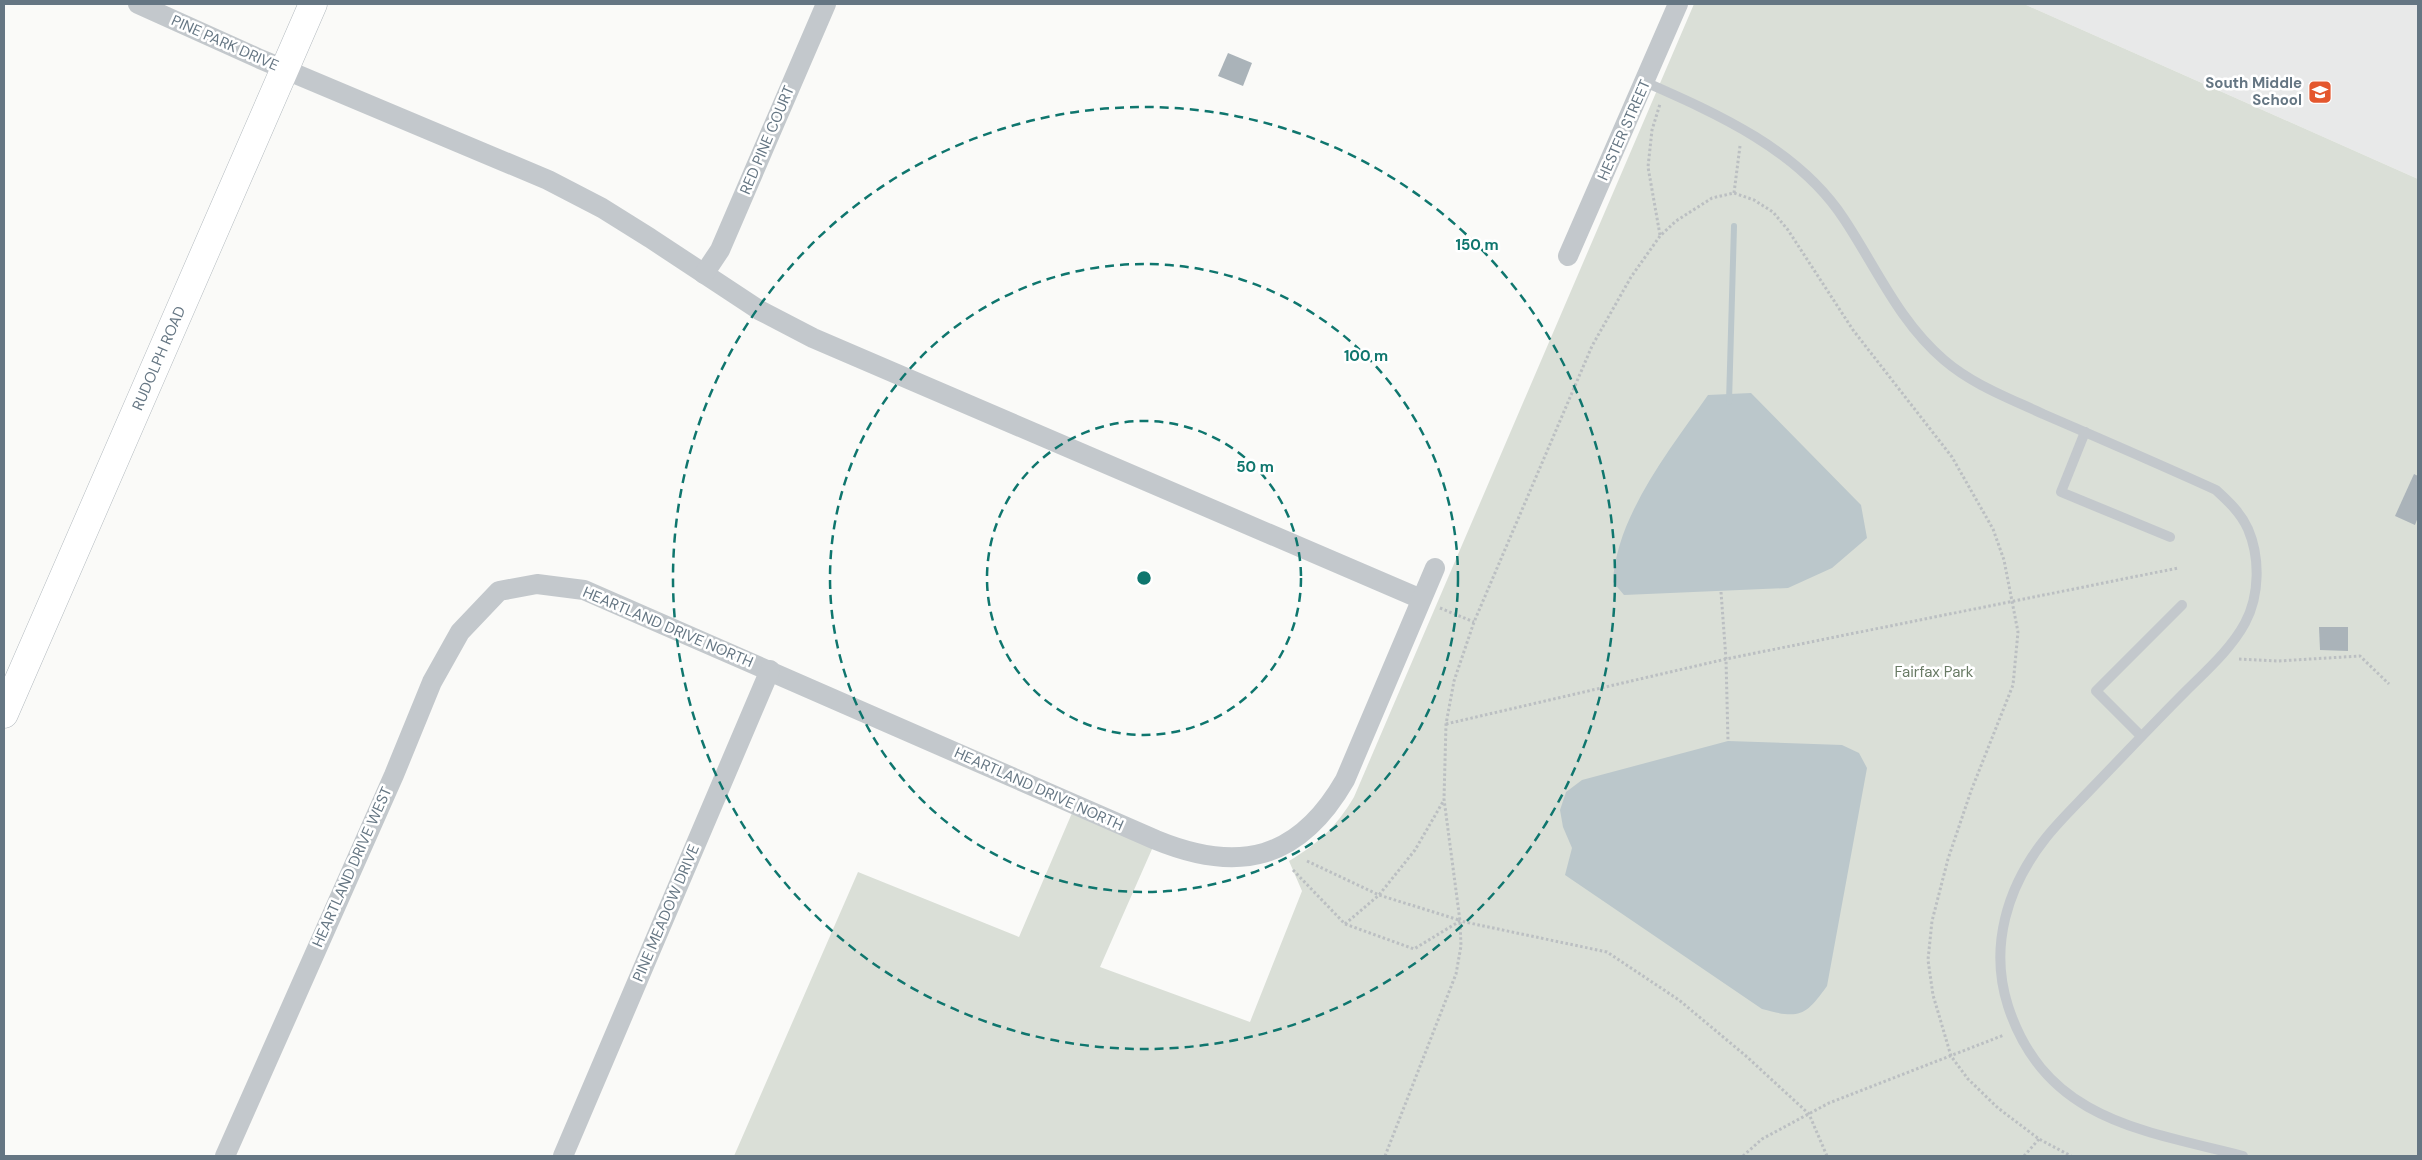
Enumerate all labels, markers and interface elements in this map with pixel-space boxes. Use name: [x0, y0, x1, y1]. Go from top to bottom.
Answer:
street label: PINE PARK DRIVE: [168, 10, 282, 76]
place label: South Middle School: [2205, 73, 2302, 110]
street label: HESTER STREET: [1593, 77, 1655, 183]
school or university icon: South Middle School: [2307, 79, 2333, 105]
street label: RED PINE COURT: [735, 83, 799, 197]
text: 150 m: [1456, 235, 1499, 255]
street label: RUDOLPH ROAD: [127, 303, 190, 413]
text: 100 m: [1344, 346, 1388, 366]
text: 50 m: [1236, 457, 1274, 477]
centre of rings: [1135, 569, 1153, 587]
street label: HEARTLAND DRIVE NORTH: [580, 582, 756, 672]
park label: Fairfax Park: [1895, 662, 1974, 682]
street label: HEARTLAND DRIVE NORTH: [951, 743, 1127, 835]
street label: HEARTLAND DRIVE WEST: [308, 784, 396, 950]
street label: PINE MEADOW DRIVE: [628, 841, 704, 985]

